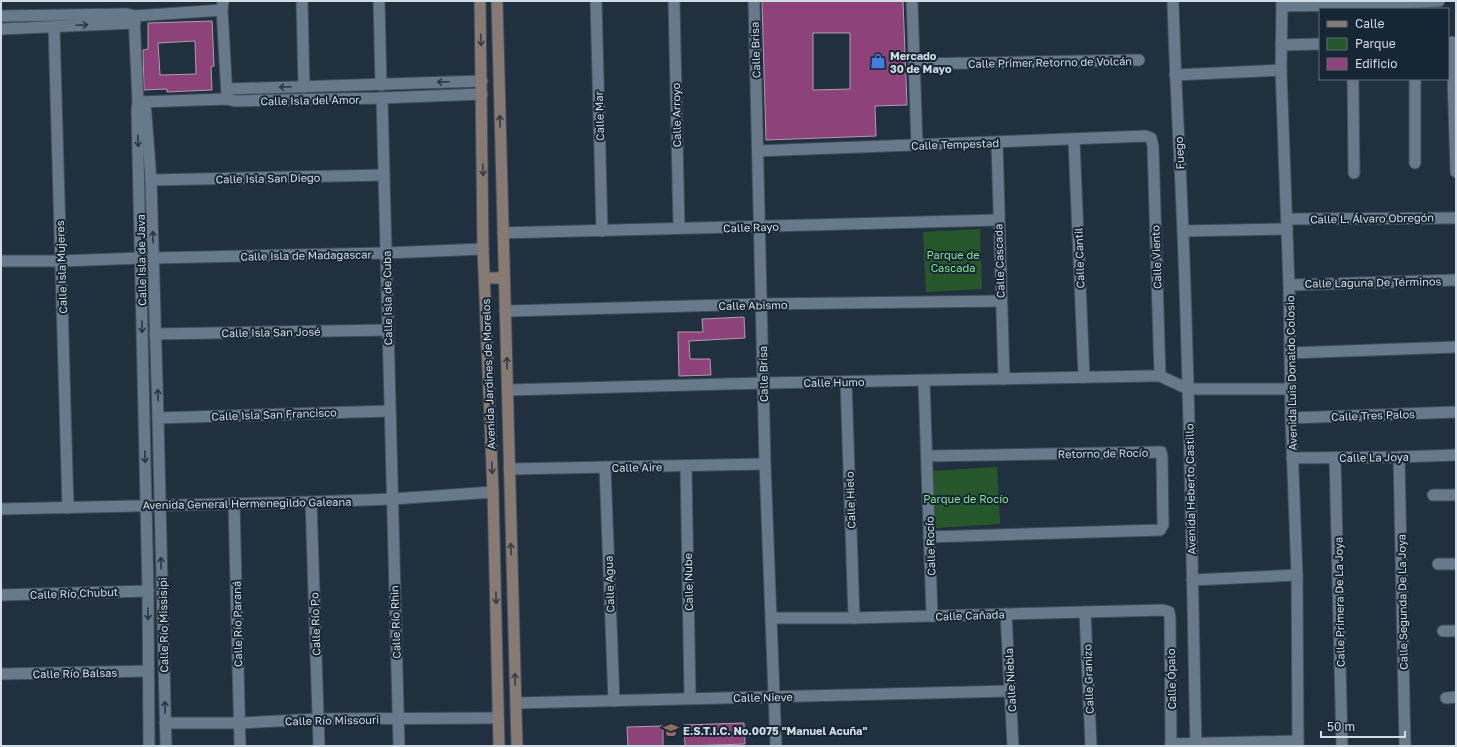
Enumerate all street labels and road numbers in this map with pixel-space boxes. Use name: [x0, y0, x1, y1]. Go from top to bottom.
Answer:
street label: Calle Brisa: [748, 22, 762, 78]
street label: Calle Primer Retorno de Volcán: [968, 54, 1132, 70]
street label: Calle Arroyo: [669, 82, 683, 147]
street label: Calle Mar: [592, 90, 606, 141]
street label: Calle Isla del Amor: [260, 93, 360, 107]
street label: Calle Tempestad: [911, 136, 999, 152]
street label: Fuego: [1172, 136, 1186, 170]
street label: Calle Isla San Diego: [216, 171, 321, 185]
street label: Calle L. Álvaro Obregón: [1310, 210, 1434, 226]
street label: Calle Isla de Java: [134, 214, 148, 306]
street label: Calle Isla Mujeres: [53, 220, 69, 314]
street label: Calle Rayo: [723, 220, 779, 234]
street label: Calle Cascada: [991, 224, 1007, 298]
street label: Calle Viento: [1148, 224, 1164, 289]
street label: Calle Cantil: [1071, 227, 1087, 289]
street label: Calle Isla de Madagascar: [240, 247, 373, 263]
street label: Calle Isla de Cuba: [380, 251, 394, 345]
street label: Calle Laguna De Términos: [1305, 274, 1442, 290]
street label: Avenida Luis Donaldo Colosio: [1283, 295, 1299, 451]
street label: Avenida Jardines de Morelos: [479, 298, 497, 450]
street label: Calle Abismo: [718, 298, 788, 312]
street label: Calle Isla San José: [221, 325, 321, 339]
street label: Calle Brisa: [756, 346, 770, 402]
street label: Calle Humo: [803, 375, 865, 389]
street label: Calle Isla San Francisco: [211, 405, 337, 423]
street label: Calle Tres Palos: [1331, 407, 1415, 423]
street label: Avenida Heberto Castillo: [1182, 423, 1198, 555]
street label: Retorno de Rocío: [1058, 446, 1149, 460]
street label: Calle La Joya: [1339, 450, 1409, 464]
street label: Calle Aire: [612, 460, 662, 474]
street label: Calle Hielo: [842, 471, 857, 529]
street label: Avenida General Hermenegildo Galeana: [142, 495, 352, 511]
street label: Calle Rocío: [922, 516, 938, 576]
street label: Calle Segunda De La Joya: [1394, 534, 1410, 670]
street label: Calle Primera De La Joya: [1331, 537, 1347, 667]
street label: Calle Nube: [681, 553, 695, 611]
street label: Calle Agua: [602, 555, 616, 613]
street label: Calle Río Missisipi: [156, 577, 170, 673]
street label: Calle Río Paraná: [230, 581, 244, 667]
street label: Calle Río Chubut: [30, 585, 118, 601]
street label: Calle Río Rhin: [387, 585, 403, 659]
street label: Calle Río Po: [307, 592, 323, 656]
street label: Calle Cañada: [935, 607, 1005, 623]
street label: Calle Granizo: [1080, 643, 1096, 714]
street label: Calle Niebla: [1002, 648, 1018, 712]
street label: Calle Ópalo: [1164, 648, 1178, 710]
street label: Calle Río Balsas: [33, 666, 118, 680]
street label: Calle Nieve: [733, 690, 793, 704]
street label: Calle Río Missouri: [285, 713, 379, 727]

